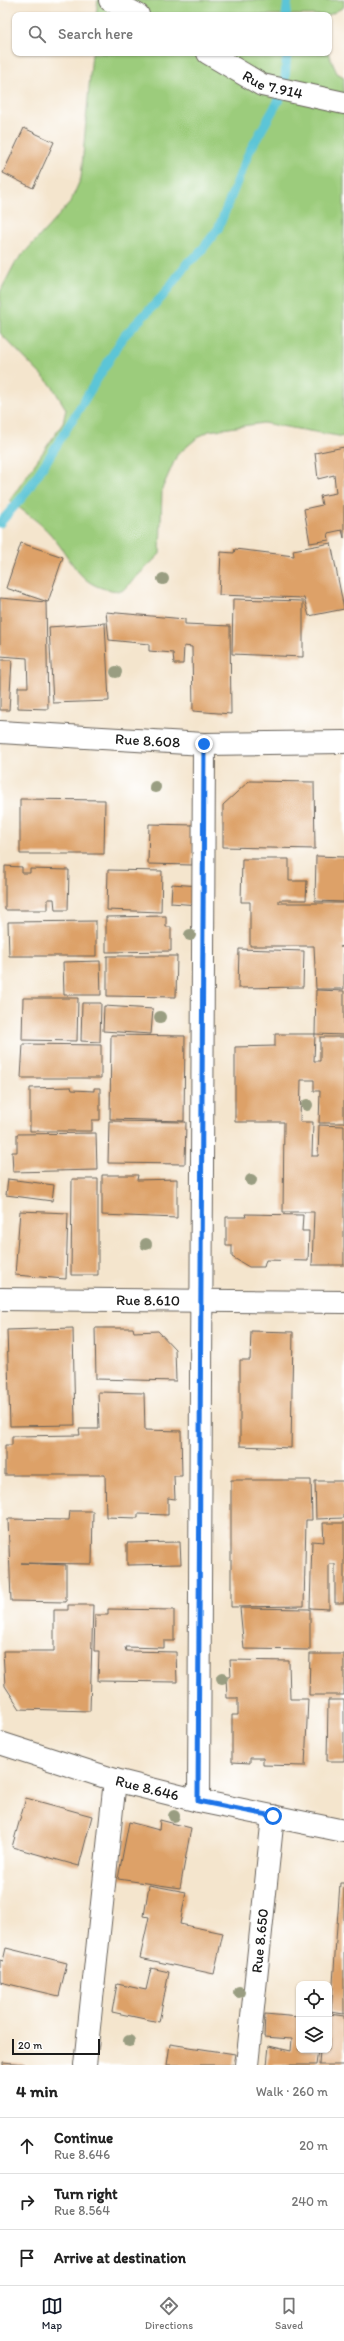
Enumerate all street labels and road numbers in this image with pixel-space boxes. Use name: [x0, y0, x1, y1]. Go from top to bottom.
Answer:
street label: Rue 7.914: [239, 66, 305, 103]
street label: Rue 8.608: [115, 730, 181, 752]
street label: Rue 8.610: [116, 1291, 180, 1310]
street label: Rue 8.646: [114, 1771, 181, 1805]
street label: Rue 8.650: [248, 1907, 272, 1974]

